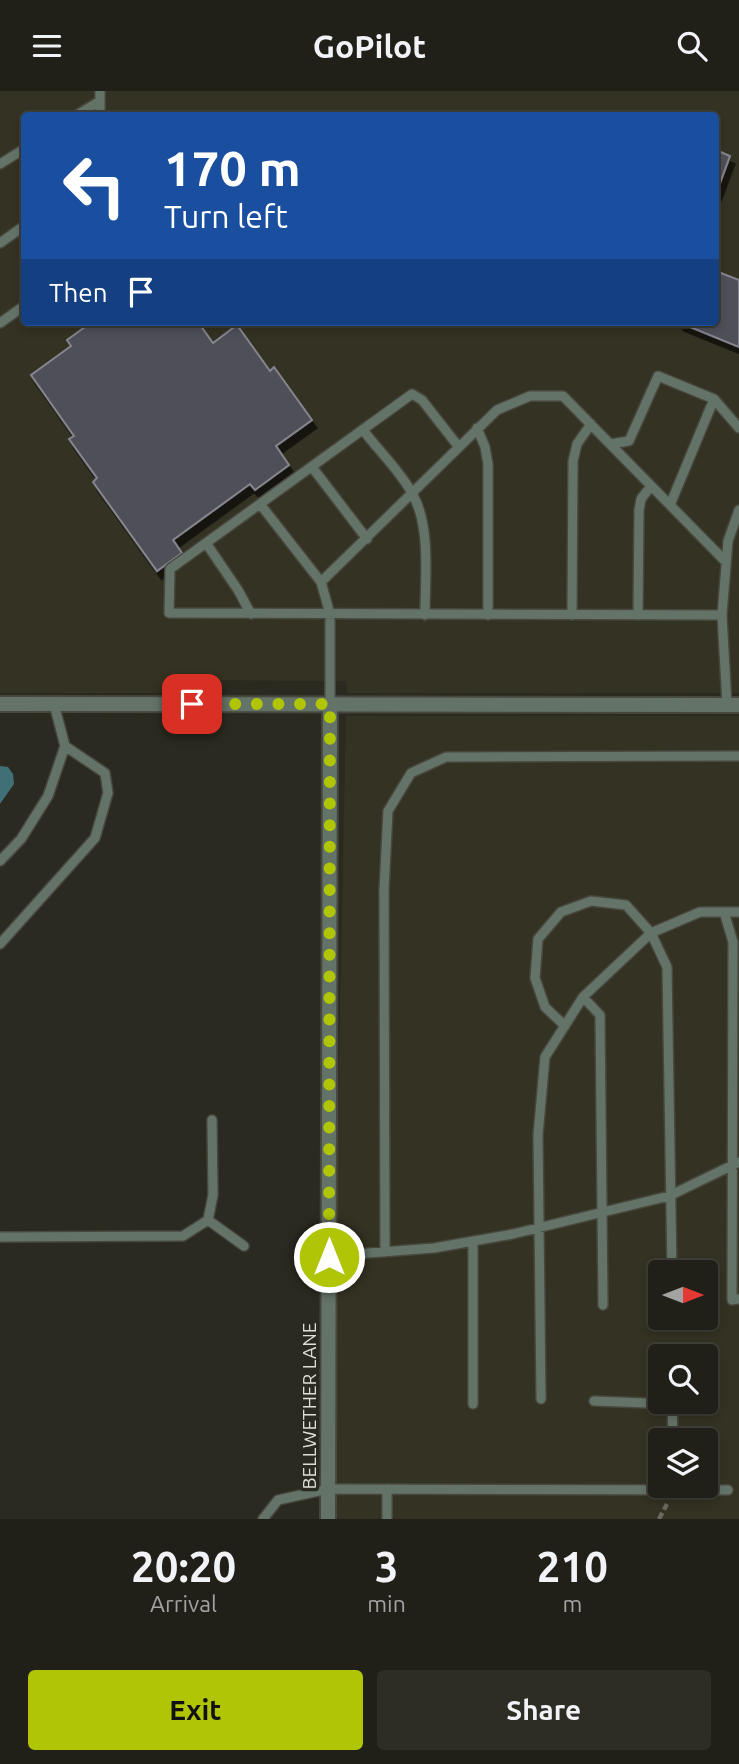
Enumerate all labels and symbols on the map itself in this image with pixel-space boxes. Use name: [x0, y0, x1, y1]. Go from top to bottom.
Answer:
pin: [162, 674, 222, 734]
position arrow: [292, 1220, 366, 1294]
north arrow: [648, 1260, 718, 1330]
street label: BELLWETHER LANE: [298, 1322, 320, 1490]

